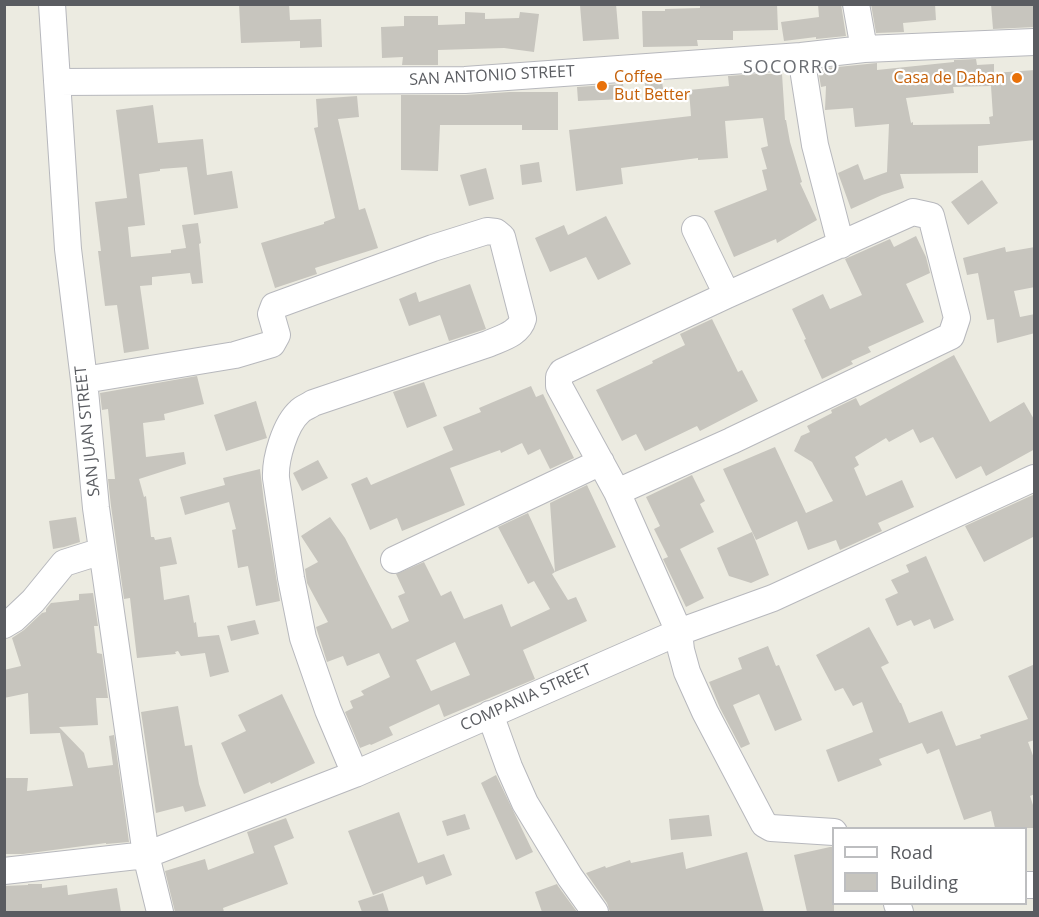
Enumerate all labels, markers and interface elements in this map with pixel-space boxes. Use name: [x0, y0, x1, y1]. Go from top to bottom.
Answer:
district label: SOCORRO: [743, 57, 839, 79]
street label: SAN ANTONIO STREET: [409, 62, 575, 90]
place label: Coffee But Better: [614, 67, 690, 105]
place label: Casa de Daban: [893, 68, 1005, 88]
marker: Casa de Daban: [1010, 71, 1024, 85]
marker: Coffee But Better: [595, 79, 609, 93]
street label: SAN JUAN STREET: [72, 365, 104, 497]
street label: COMPANIA STREET: [457, 660, 595, 736]
legend: [832, 827, 1027, 905]
text: Road: [890, 840, 933, 864]
text: Building: [890, 870, 958, 894]

